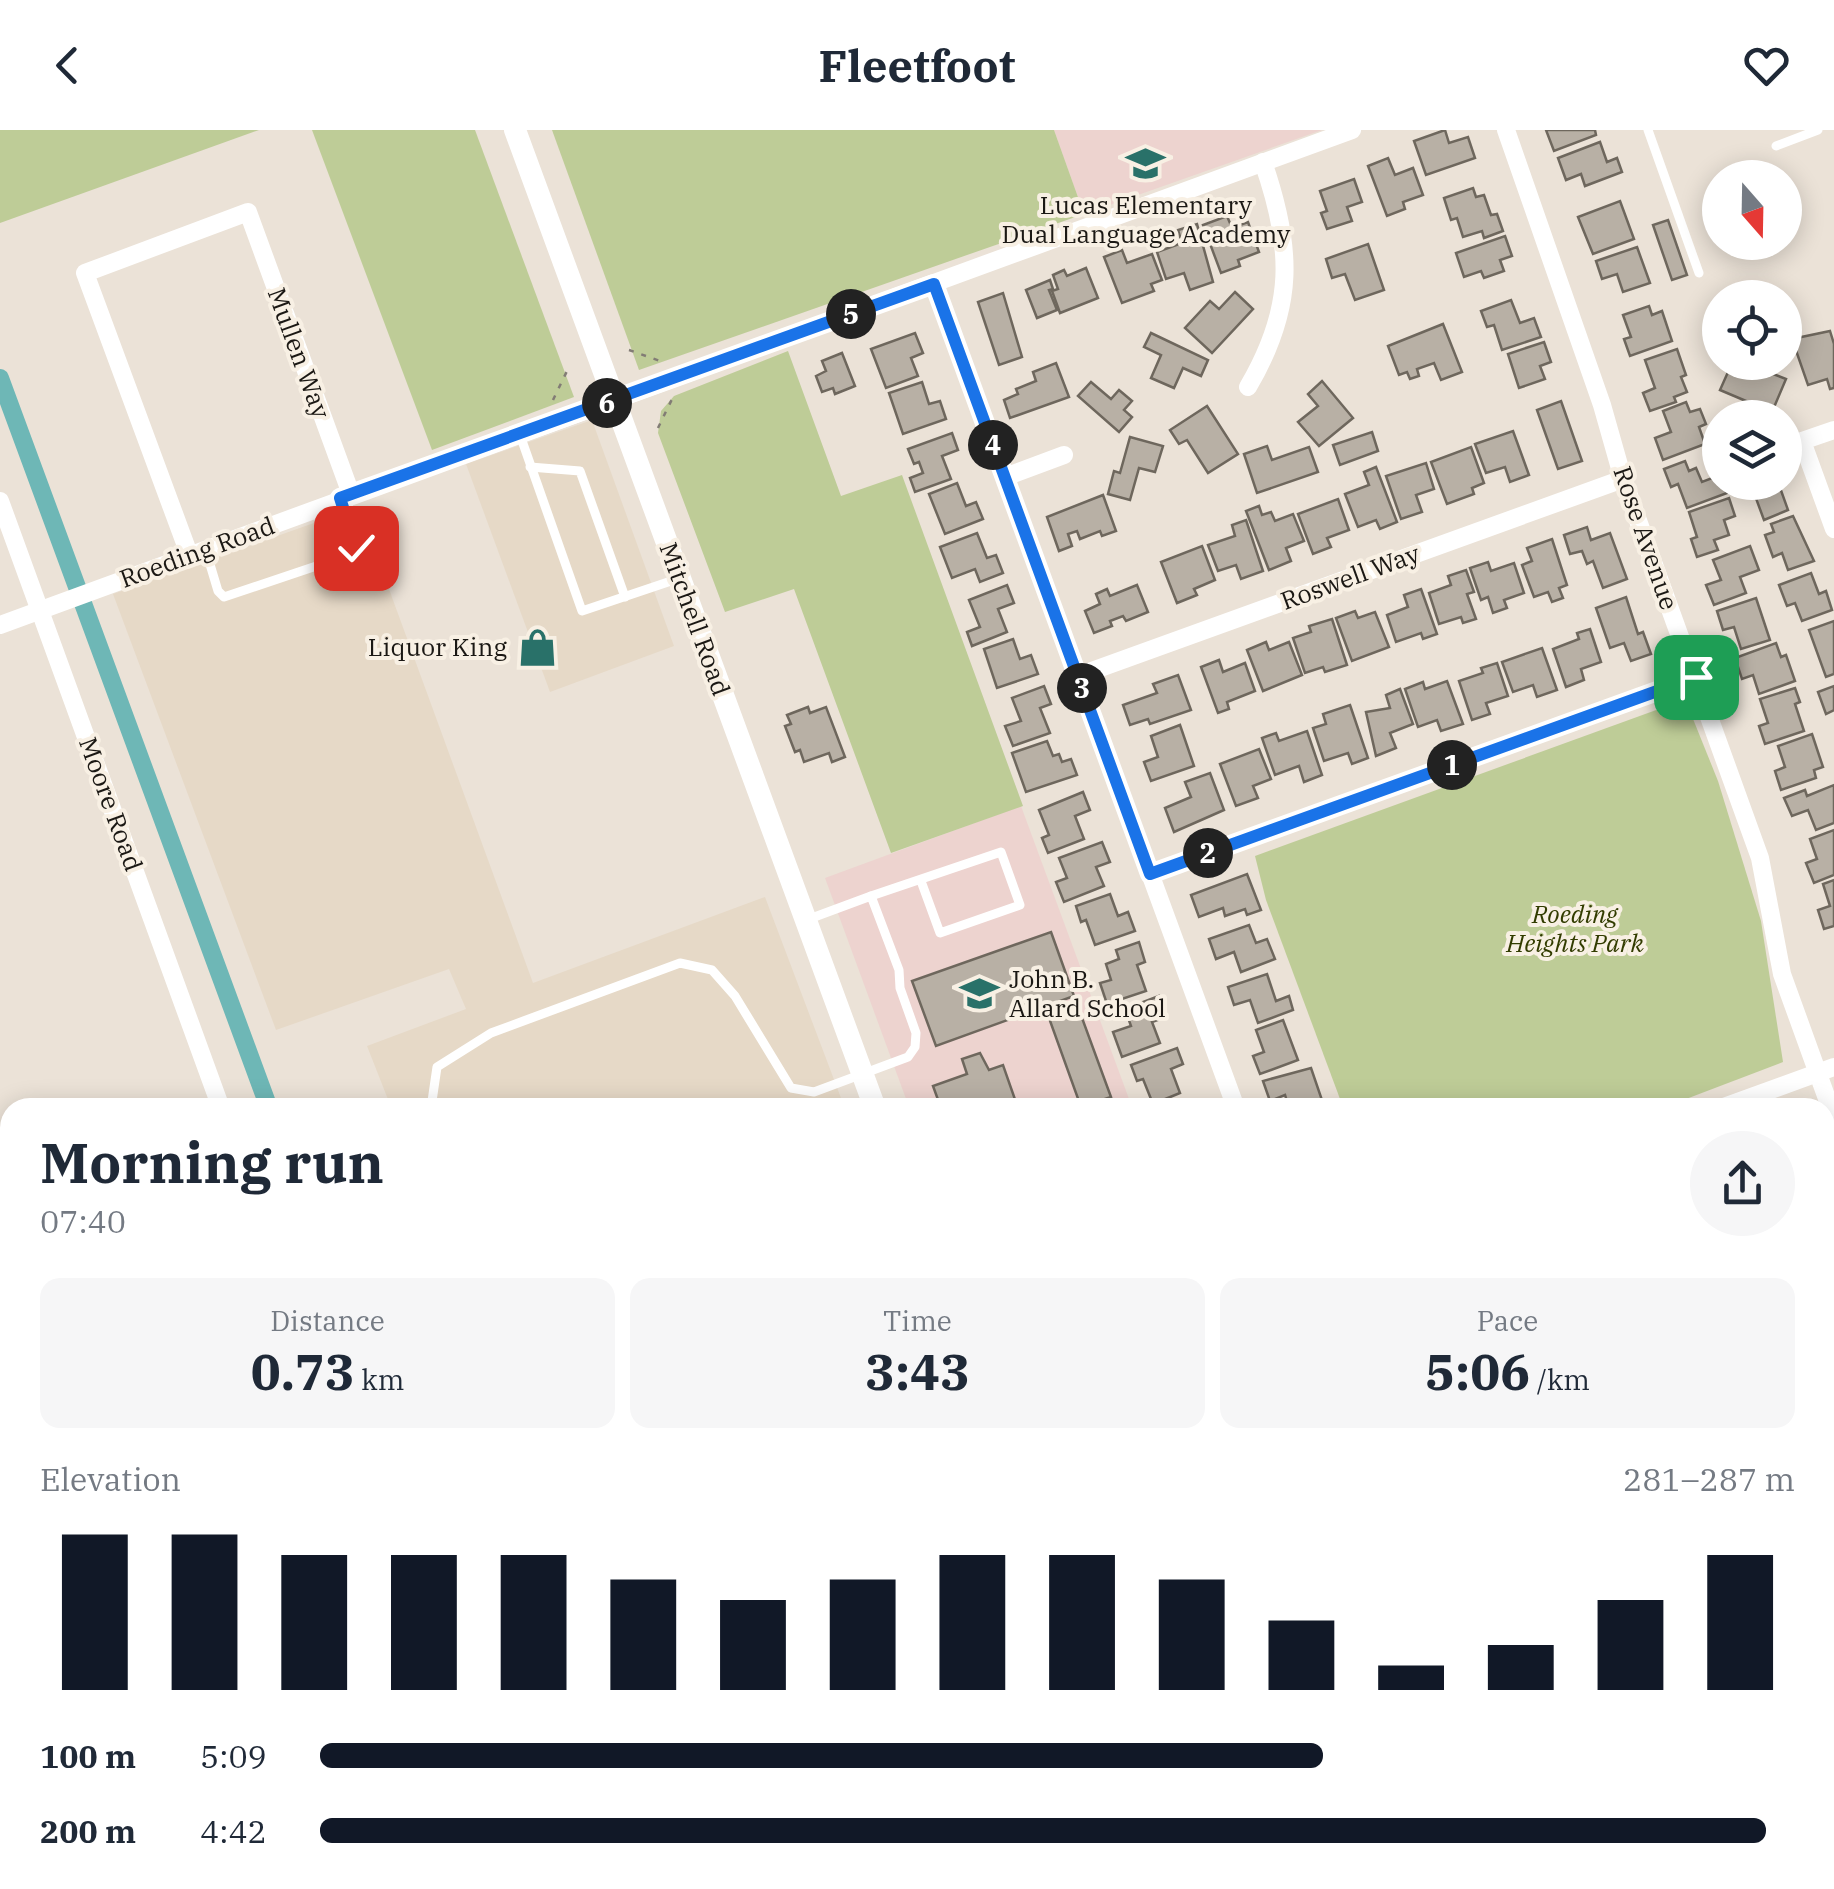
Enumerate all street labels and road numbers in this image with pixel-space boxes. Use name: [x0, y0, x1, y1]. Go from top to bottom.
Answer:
street label: Mullen Way: [261, 283, 339, 423]
street label: Rose Avenue: [1606, 462, 1686, 614]
street label: Roeding Road: [115, 508, 279, 595]
street label: Roswell Way: [1276, 536, 1424, 617]
street label: Mitchell Road: [652, 538, 738, 700]
street label: Moore Road: [72, 732, 151, 875]

